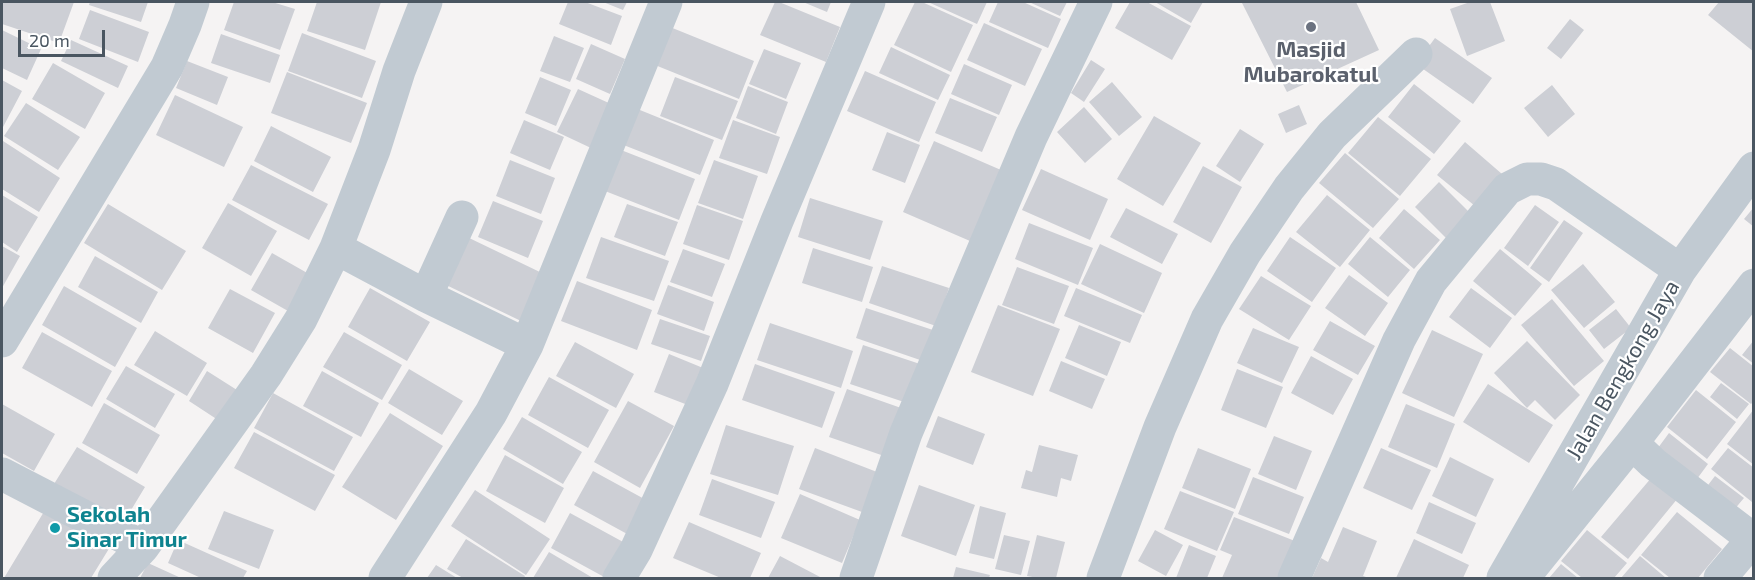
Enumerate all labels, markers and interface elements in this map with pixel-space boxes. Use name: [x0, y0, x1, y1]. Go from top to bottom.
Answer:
scale bar: [21, 18, 108, 56]
marker: Masjid Mubarokatul: [1304, 20, 1318, 34]
text: 20 m: [29, 29, 70, 51]
place label: Masjid Mubarokatul: [1243, 37, 1379, 88]
street label: Jalan Bengkong Jaya: [1561, 276, 1685, 464]
place label: Sekolah Sinar Timur: [67, 502, 187, 554]
marker: Sekolah Sinar Timur: [48, 521, 62, 535]

